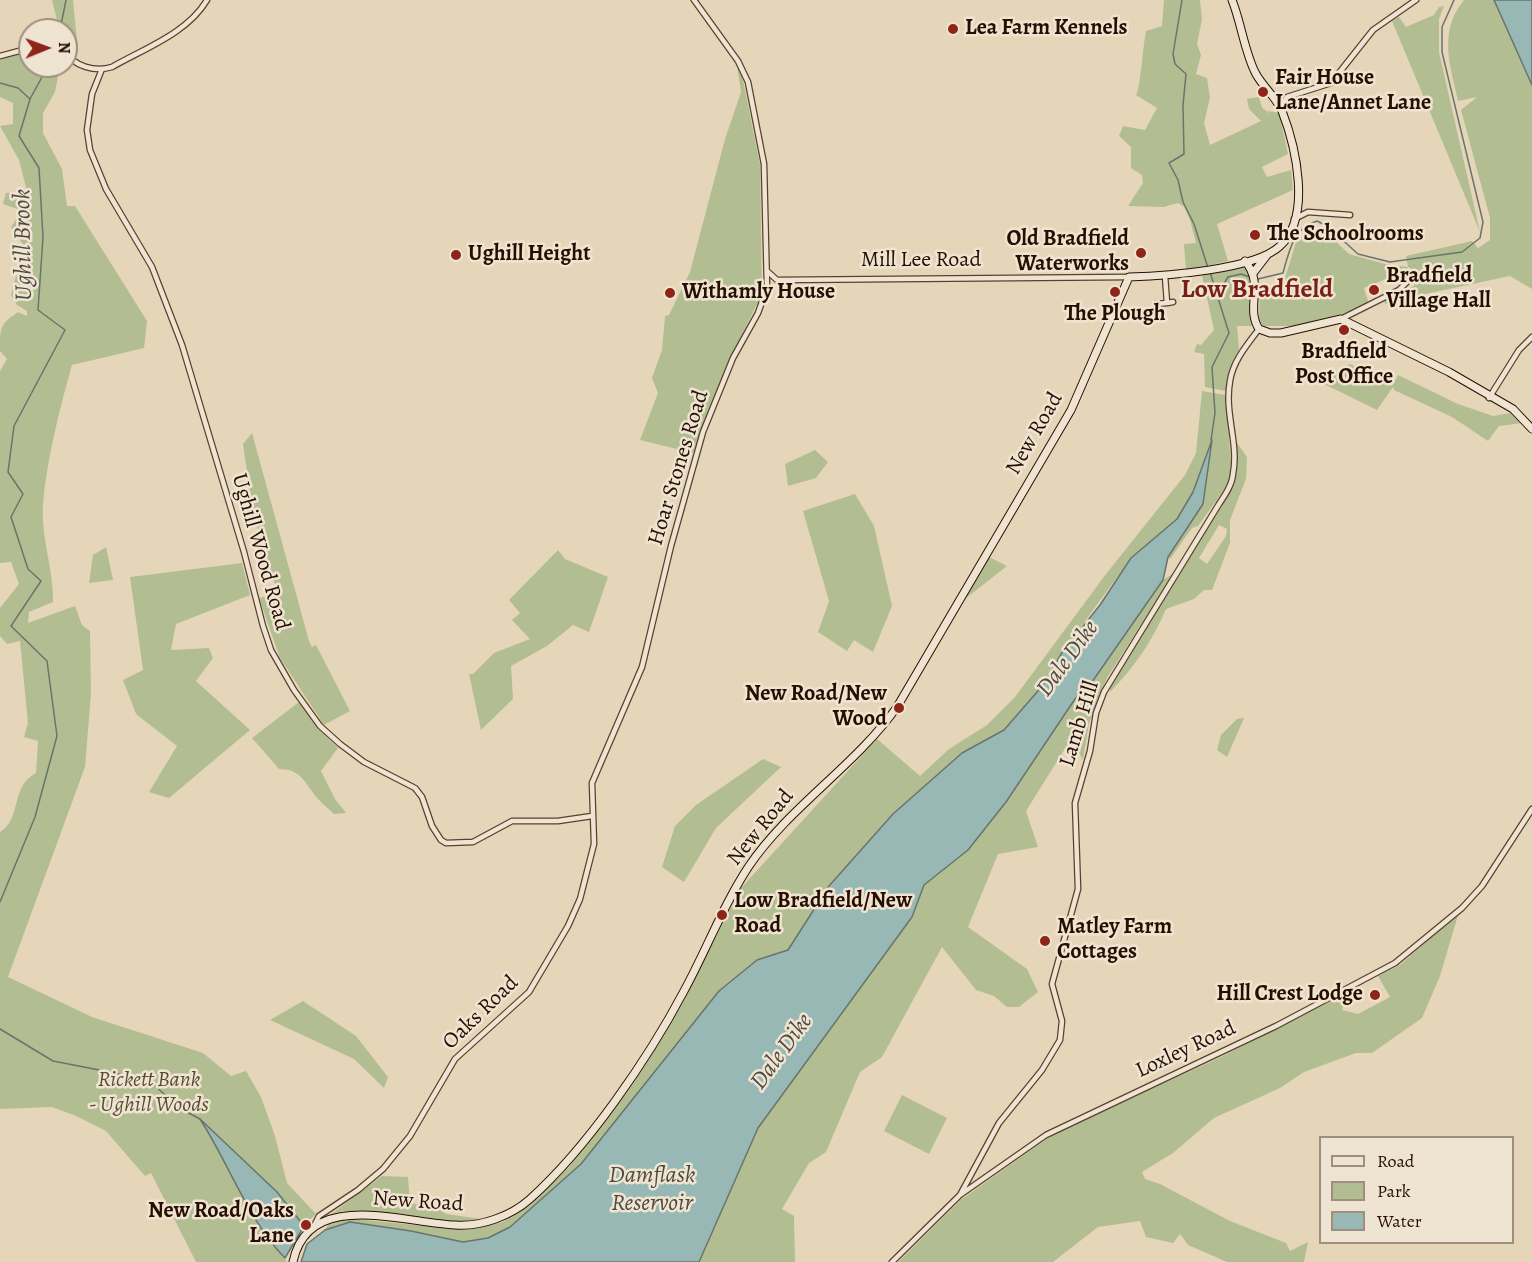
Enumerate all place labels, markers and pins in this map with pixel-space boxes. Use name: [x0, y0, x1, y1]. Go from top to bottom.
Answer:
place label: Lea Farm Kennels: [965, 16, 1127, 42]
marker: Lea Farm Kennels: [946, 22, 960, 36]
place label: Fair House Lane/Annet Lane: [1275, 66, 1431, 118]
marker: Fair House Lane/Annet Lane: [1256, 85, 1270, 99]
place label: The Schoolrooms: [1267, 222, 1424, 248]
place label: Old Bradfield Waterworks: [1006, 227, 1129, 278]
marker: The Schoolrooms: [1248, 228, 1262, 242]
place label: Ughill Height: [468, 242, 590, 268]
marker: Old Bradfield Waterworks: [1134, 246, 1148, 260]
marker: Ughill Height: [449, 248, 463, 262]
place label: Bradfield Village Hall: [1386, 264, 1491, 316]
place label: Withamly House: [682, 280, 835, 306]
marker: Bradfield Village Hall: [1367, 283, 1381, 297]
marker: The Plough: [1108, 285, 1122, 299]
marker: Withamly House: [663, 286, 677, 300]
place label: The Plough: [1064, 302, 1166, 328]
marker: Bradfield Post Office: [1337, 323, 1351, 337]
place label: Bradfield Post Office: [1295, 340, 1393, 392]
place label: New Road/New Wood: [745, 682, 887, 734]
marker: New Road/New Wood: [892, 701, 906, 715]
place label: Low Bradfield/New Road: [734, 889, 912, 940]
marker: Low Bradfield/New Road: [715, 908, 729, 922]
place label: Matley Farm Cottages: [1057, 915, 1172, 966]
marker: Matley Farm Cottages: [1038, 934, 1052, 948]
place label: Hill Crest Lodge: [1216, 982, 1363, 1008]
marker: Hill Crest Lodge: [1368, 988, 1382, 1002]
place label: New Road/Oaks Lane: [148, 1199, 294, 1250]
marker: New Road/Oaks Lane: [299, 1218, 313, 1232]

